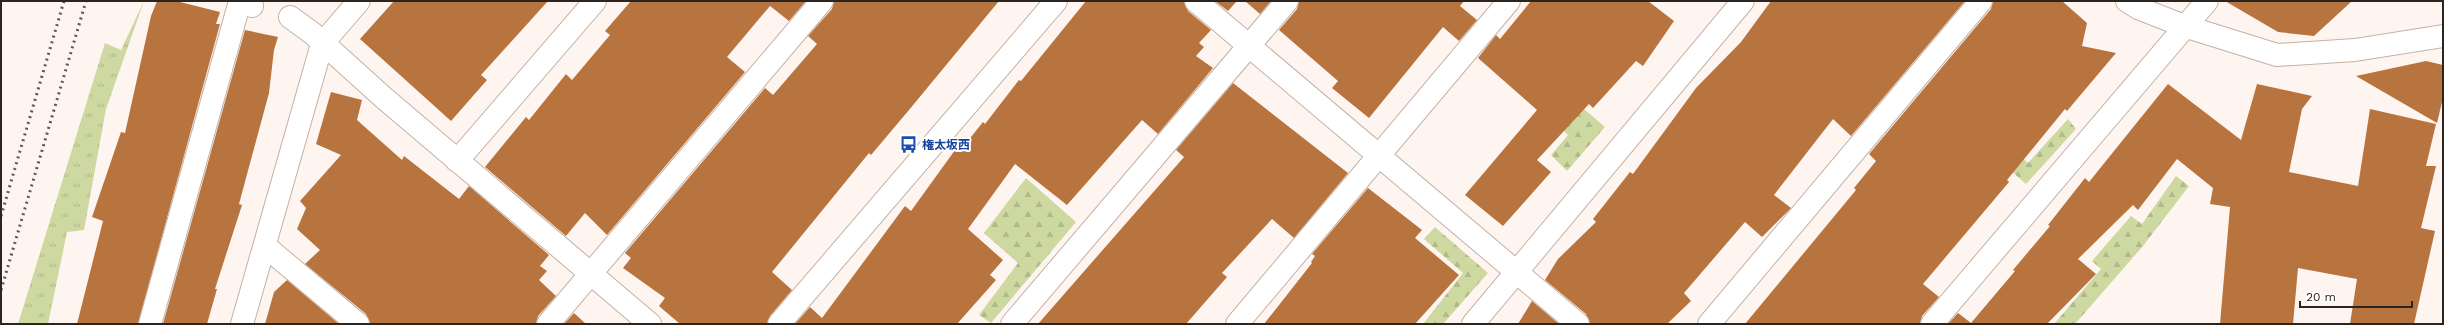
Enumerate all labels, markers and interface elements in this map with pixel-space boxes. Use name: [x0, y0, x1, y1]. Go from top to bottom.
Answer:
bus stop icon: 権太坂西: [899, 135, 919, 155]
place label: 権太坂西: [922, 138, 970, 152]
scale bar: [2300, 283, 2412, 309]
text: 20 m: [2306, 290, 2336, 304]

